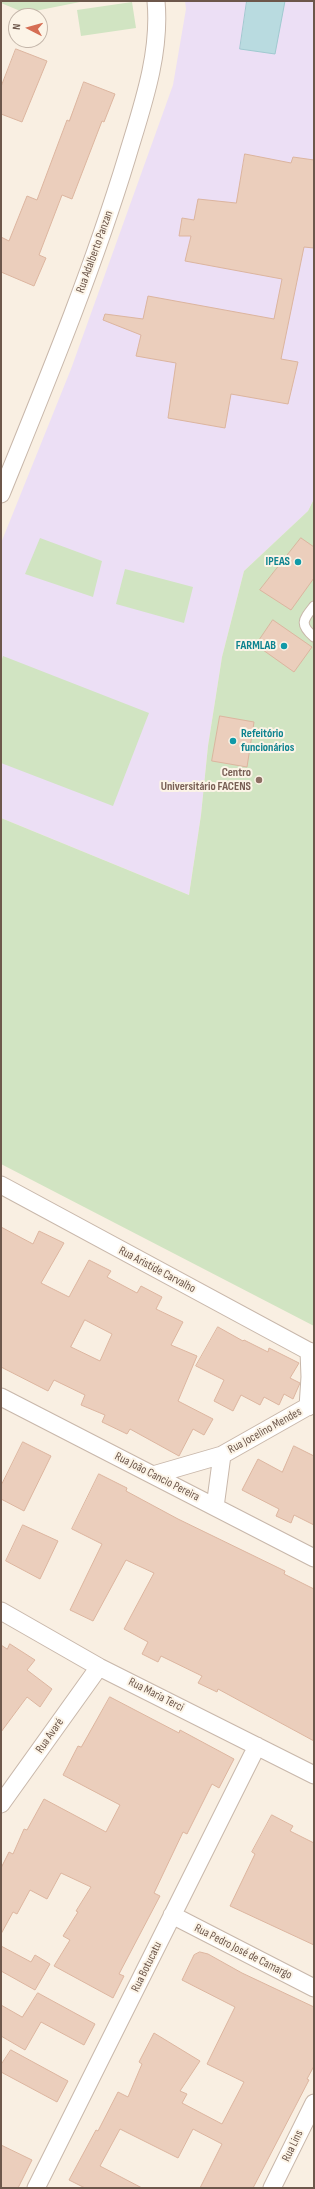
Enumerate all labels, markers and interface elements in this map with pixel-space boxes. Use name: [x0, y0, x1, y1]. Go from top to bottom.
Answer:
north arrow: [8, 8, 48, 48]
text: N: [10, 23, 23, 30]
street label: Rua Adalberto Panzan: [73, 209, 117, 295]
place label: IPEAS: [266, 555, 290, 569]
marker: IPEAS: [293, 557, 303, 567]
place label: FARMLAB: [236, 639, 276, 653]
marker: FARMLAB: [279, 641, 289, 651]
place label: Refeitório funcionários: [241, 727, 294, 755]
marker: Refeitório funcionários: [228, 736, 238, 746]
place label: Centro Universitário FACENS: [161, 766, 251, 794]
marker: Centro Universitário FACENS: [254, 775, 264, 785]
street label: Rua Aristide Carvalho: [116, 1244, 198, 1296]
street label: Rua Jocelino Mendes: [226, 1405, 304, 1457]
street label: Rua João Cancio Pereira: [112, 1449, 202, 1505]
street label: Rua Maria Terci: [126, 1675, 186, 1715]
street label: Rua Avaré: [33, 1716, 67, 1756]
street label: Rua Pedro José de Camargo: [192, 1921, 294, 1983]
street label: Rua Botucatu: [129, 1940, 165, 1994]
street label: Rua Lins: [279, 2128, 307, 2164]

